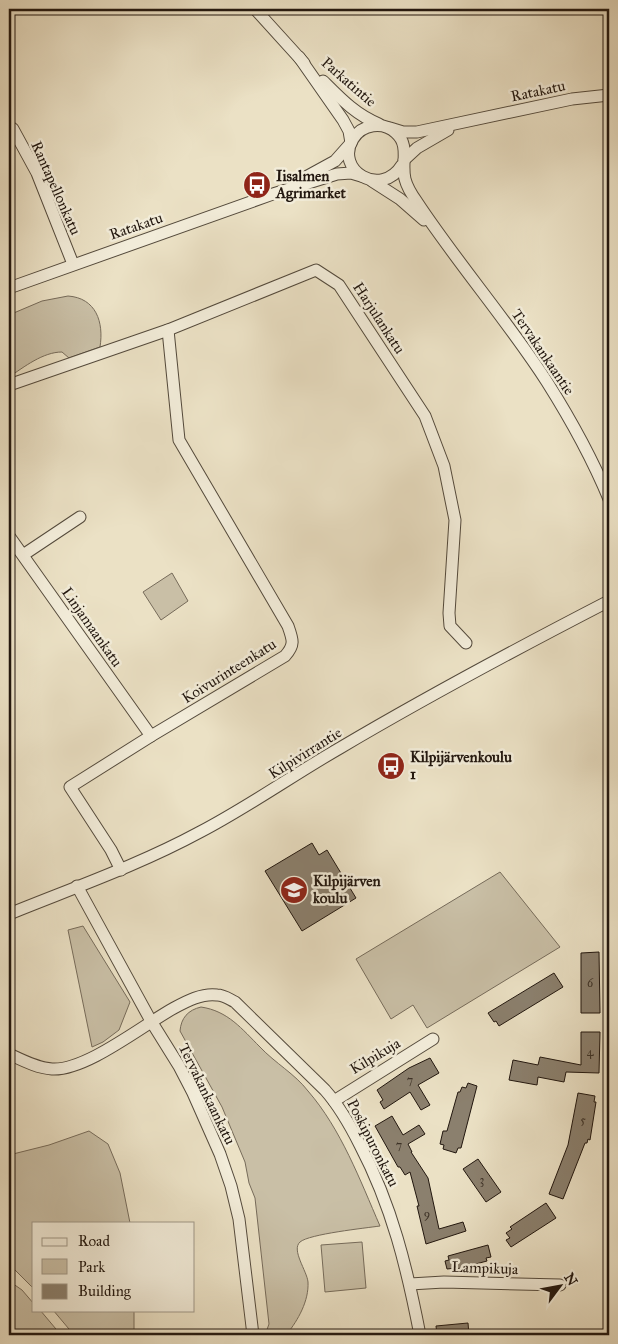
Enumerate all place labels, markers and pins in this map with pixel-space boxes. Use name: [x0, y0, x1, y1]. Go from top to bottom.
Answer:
place label: Iisalmen Agrimarket: [275, 167, 346, 203]
bus stop icon: Iisalmen Agrimarket: [242, 170, 272, 200]
place label: Kilpijärvenkoulu 1: [410, 748, 512, 783]
bus stop icon: Kilpijärvenkoulu 1: [376, 751, 406, 781]
place label: Kilpijärven koulu: [313, 872, 382, 907]
school or university icon: Kilpijärven koulu: [279, 875, 309, 905]

